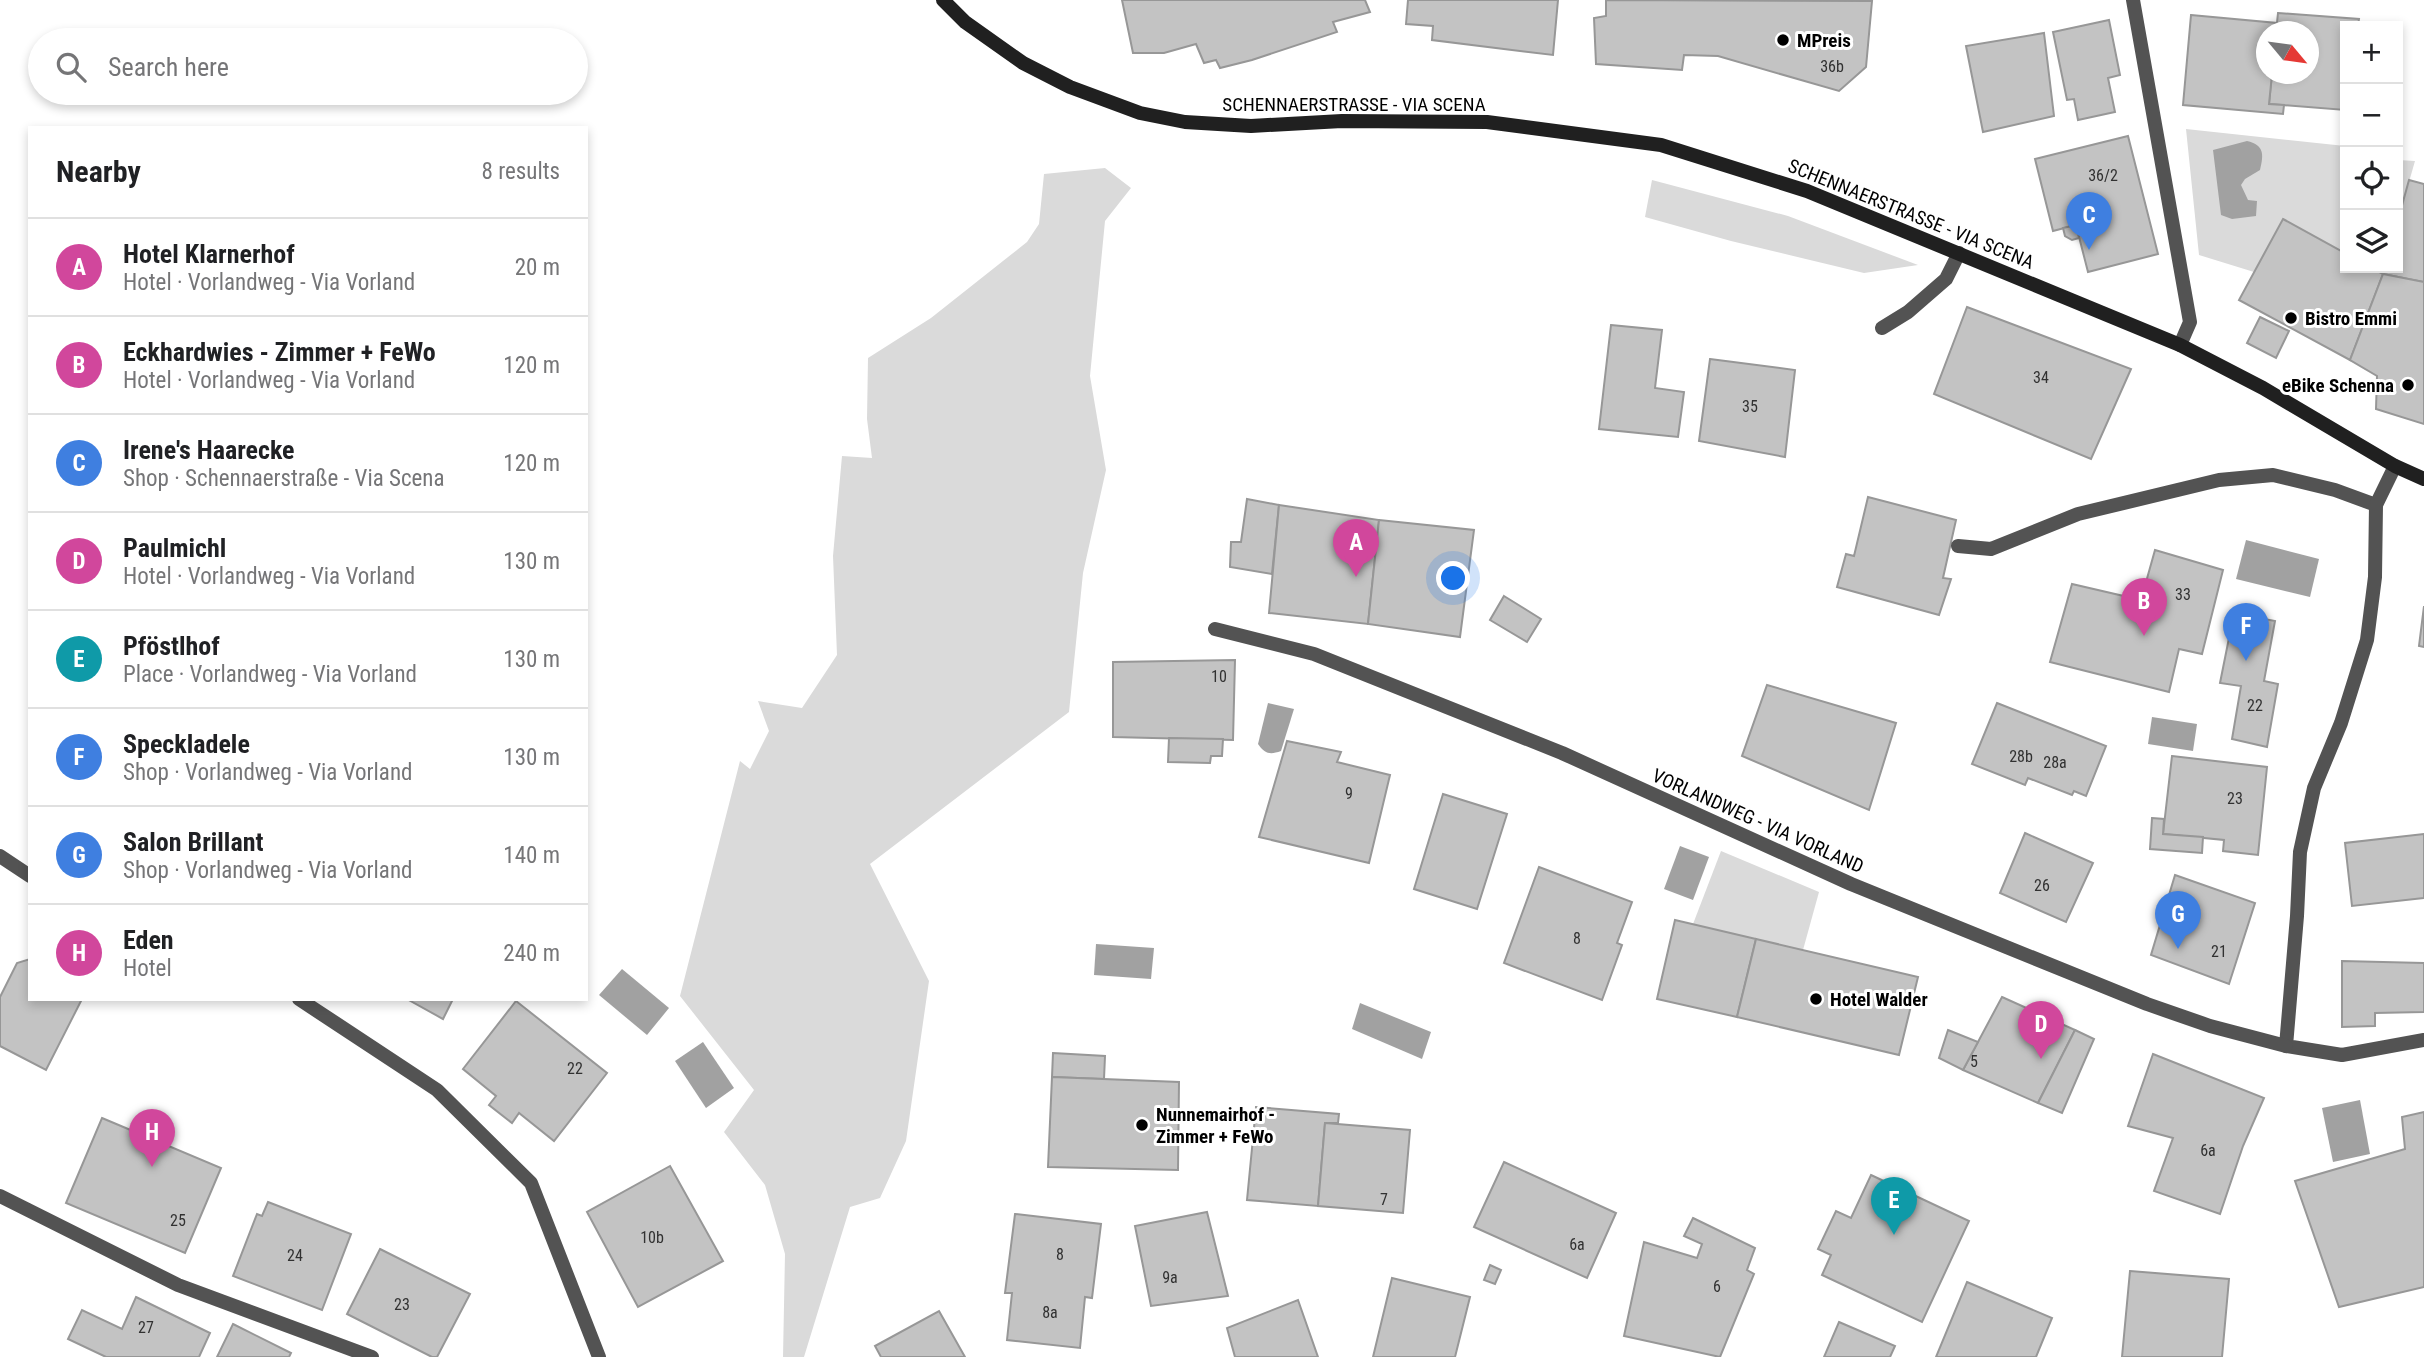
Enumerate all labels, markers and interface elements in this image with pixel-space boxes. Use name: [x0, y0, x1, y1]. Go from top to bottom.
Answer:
north arrow: [2256, 21, 2319, 84]
map controls: [2340, 21, 2403, 273]
button: +: [2340, 21, 2403, 84]
search box: [28, 28, 588, 105]
place label: MPreis: [1797, 29, 1851, 52]
marker: MPreis: [1775, 32, 1791, 48]
icon: search: [52, 48, 90, 86]
text: Search here: [108, 52, 229, 82]
house number: 36b: [1820, 57, 1844, 76]
button: −: [2340, 84, 2403, 147]
street label: SCHENNAERSTRASSE - VIA SCENA: [1222, 93, 1486, 116]
button: locate: [2340, 147, 2403, 210]
text: Nearby: [56, 154, 141, 189]
street label: SCHENNAERSTRASSE - VIA SCENA: [1785, 154, 2037, 274]
text: 8 results: [482, 158, 560, 185]
house number: 36/2: [2088, 166, 2118, 185]
pin: C: [2066, 192, 2112, 250]
button: layers: [2340, 210, 2403, 273]
text: Hotel Klarnerhof: [123, 239, 295, 269]
text: A: [72, 254, 86, 281]
text: 20 m: [515, 254, 560, 281]
text: Hotel · Vorlandweg - Via Vorland: [123, 269, 415, 296]
place label: Bistro Emmi: [2305, 307, 2397, 330]
marker: Bistro Emmi: [2283, 310, 2299, 326]
text: Eckhardwies - Zimmer + FeWo: [123, 337, 436, 367]
text: B: [73, 352, 85, 379]
text: 120 m: [503, 352, 560, 379]
text: Hotel · Vorlandweg - Via Vorland: [123, 367, 415, 394]
house number: 34: [2033, 368, 2049, 387]
place label: eBike Schenna: [2282, 374, 2394, 397]
marker: eBike Schenna: [2400, 377, 2416, 393]
house number: 35: [1742, 397, 1758, 416]
text: Irene's Haarecke: [123, 435, 295, 465]
text: C: [72, 450, 86, 477]
text: 120 m: [503, 450, 560, 477]
text: Shop · Schennaerstraße - Via Scena: [123, 465, 444, 492]
pin: A: [1333, 519, 1379, 577]
text: Paulmichl: [123, 533, 226, 563]
text: D: [73, 548, 86, 575]
text: 130 m: [503, 548, 560, 575]
your location: [1436, 561, 1470, 595]
text: Hotel · Vorlandweg - Via Vorland: [123, 563, 415, 590]
pin: B: [2121, 578, 2167, 636]
house number: 33: [2175, 585, 2191, 604]
pin: F: [2223, 603, 2269, 661]
text: Pföstlhof: [123, 631, 220, 661]
text: E: [73, 646, 85, 673]
text: 130 m: [503, 646, 560, 673]
text: Place · Vorlandweg - Via Vorland: [123, 661, 417, 688]
house number: 10: [1211, 667, 1227, 686]
house number: 22: [2247, 696, 2263, 715]
text: Speckladele: [123, 729, 250, 759]
text: F: [74, 744, 84, 771]
text: 130 m: [503, 744, 560, 771]
house number: 28b: [2009, 747, 2033, 766]
house number: 28a: [2043, 753, 2067, 772]
text: Shop · Vorlandweg - Via Vorland: [123, 759, 412, 786]
street label: VORLANDWEG - VIA VORLAND: [1649, 764, 1867, 878]
house number: 9: [1345, 784, 1353, 803]
house number: 23: [2227, 789, 2243, 808]
text: Salon Brillant: [123, 827, 263, 857]
text: G: [72, 842, 86, 869]
text: 140 m: [503, 842, 560, 869]
text: Shop · Vorlandweg - Via Vorland: [123, 857, 412, 884]
house number: 26: [2034, 876, 2050, 895]
pin: G: [2155, 891, 2201, 949]
text: Eden: [123, 925, 174, 955]
house number: 8: [1573, 929, 1581, 948]
text: H: [72, 940, 86, 967]
text: 240 m: [503, 940, 560, 967]
house number: 21: [2211, 942, 2227, 961]
text: Hotel: [123, 955, 172, 982]
place label: Hotel Walder: [1830, 988, 1928, 1011]
marker: Hotel Walder: [1808, 991, 1824, 1007]
pin: D: [2018, 1001, 2064, 1059]
house number: 5: [1970, 1052, 1978, 1071]
house number: 22: [567, 1059, 583, 1078]
place label: Nunnemairhof - Zimmer + FeWo: [1156, 1103, 1275, 1148]
pin: H: [129, 1109, 175, 1167]
marker: Nunnemairhof - Zimmer + FeWo: [1134, 1117, 1150, 1133]
house number: 6a: [2200, 1141, 2216, 1160]
pin: E: [1871, 1177, 1917, 1235]
house number: 7: [1380, 1190, 1388, 1209]
house number: 25: [170, 1211, 186, 1230]
house number: 10b: [640, 1228, 664, 1247]
house number: 6a: [1569, 1235, 1585, 1254]
house number: 8: [1056, 1245, 1064, 1264]
house number: 24: [287, 1246, 303, 1265]
house number: 9a: [1162, 1268, 1178, 1287]
house number: 6: [1713, 1277, 1721, 1296]
house number: 23: [394, 1295, 410, 1314]
house number: 8a: [1042, 1303, 1058, 1322]
house number: 27: [138, 1318, 154, 1337]

